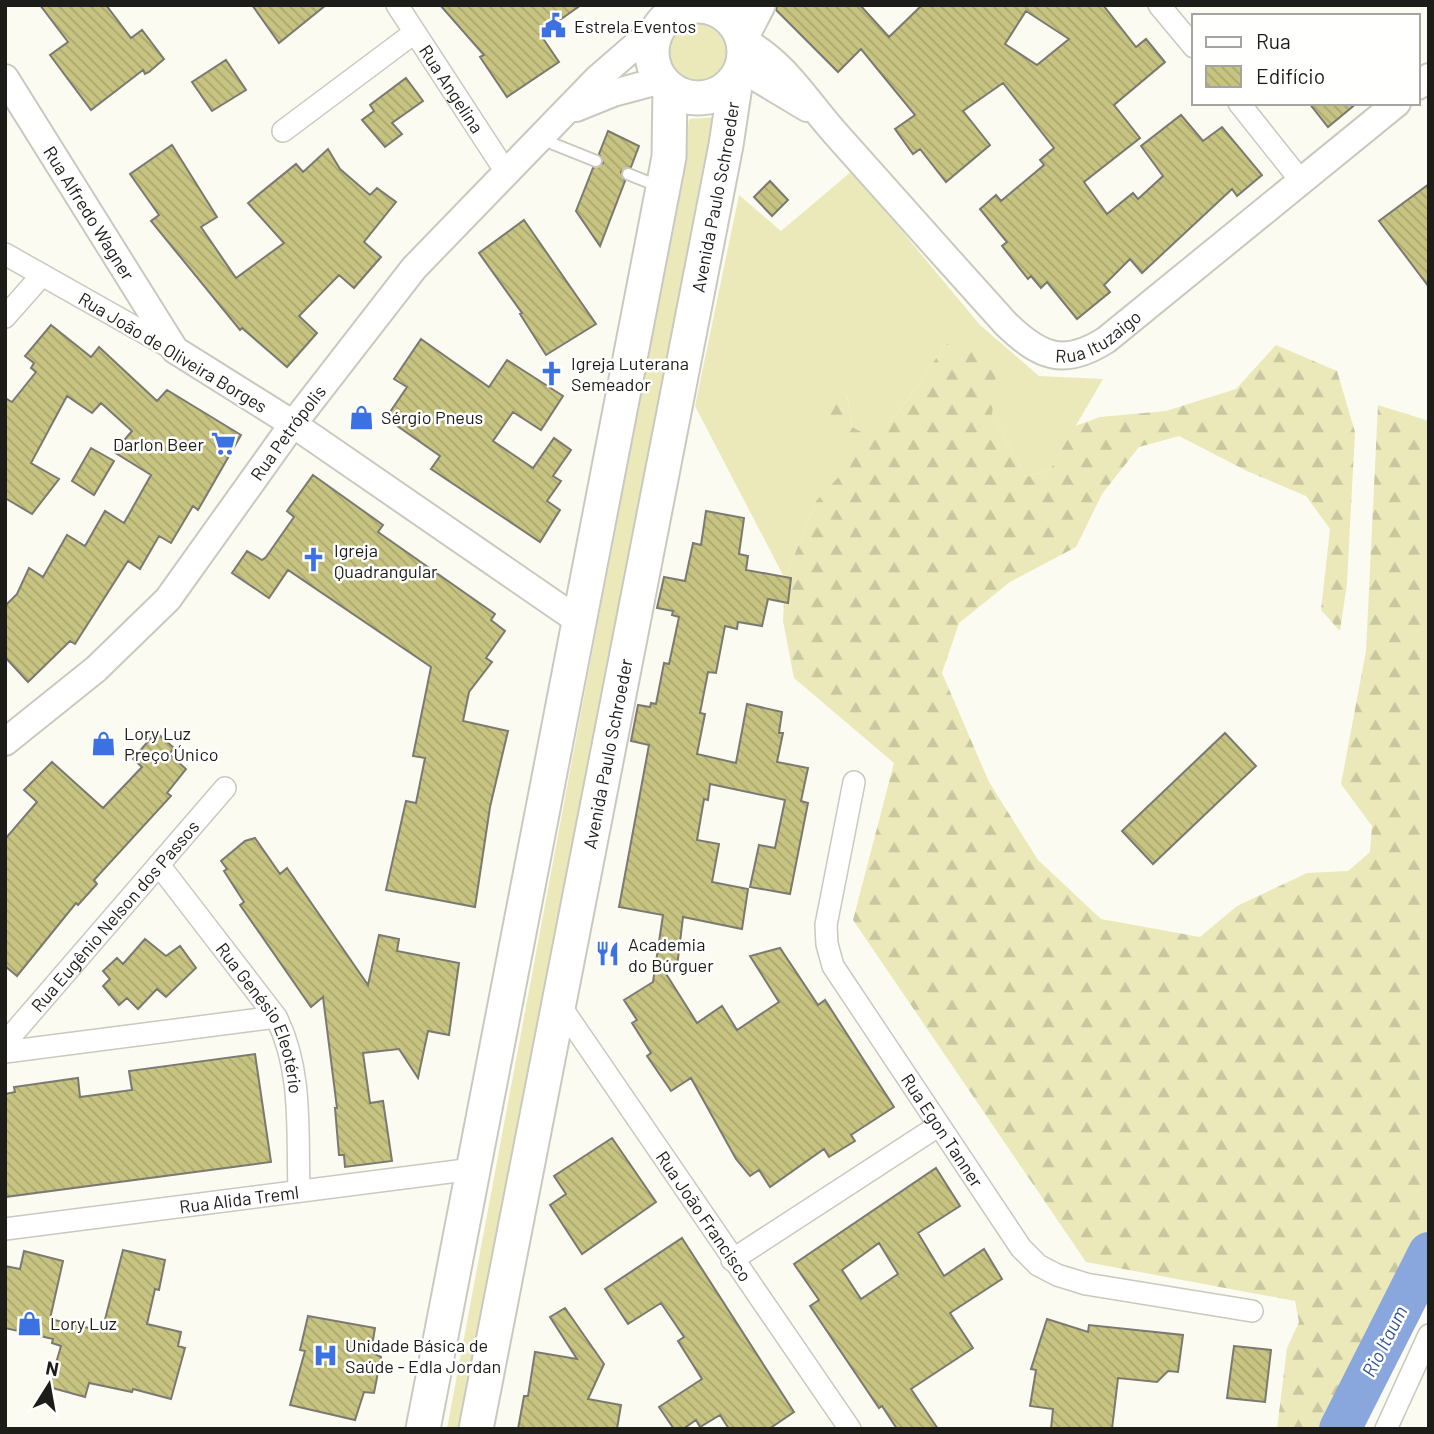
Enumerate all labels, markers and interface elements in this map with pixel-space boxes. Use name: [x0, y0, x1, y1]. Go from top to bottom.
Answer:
public building icon: Estrela Eventos: [540, 12, 568, 40]
legend: [1192, 14, 1420, 105]
place label: Estrela Eventos: [574, 15, 696, 37]
text: Rua: [1256, 28, 1291, 53]
street label: Rua Angelina: [415, 40, 488, 137]
text: Edifício: [1256, 63, 1325, 88]
street label: Avenida Paulo Schroeder: [687, 100, 743, 294]
street label: Rua Alfredo Wagner: [39, 142, 140, 284]
street label: Rua João de Oliveira Borges: [75, 287, 271, 417]
street label: Rua Ituzaigo: [1055, 305, 1145, 367]
place label: Igreja Luterana Semeador: [571, 352, 689, 395]
church icon: Igreja Luterana Semeador: [537, 359, 565, 387]
street label: Rua Petrópolis: [245, 381, 330, 485]
shop icon: Sérgio Pneus: [347, 403, 375, 431]
place label: Sérgio Pneus: [381, 406, 483, 428]
supermarket icon: Darlon Beer: [210, 430, 238, 458]
place label: Darlon Beer: [113, 433, 204, 455]
place label: Igreja Quadrangular: [334, 539, 438, 582]
church icon: Igreja Quadrangular: [300, 546, 328, 574]
street label: Avenida Paulo Schroeder: [578, 656, 637, 851]
place label: Lory Luz Preço Único: [124, 722, 219, 765]
shop icon: Lory Luz Preço Único: [90, 729, 118, 757]
street label: Rua Eugênio Nelson dos Passos: [26, 815, 203, 1016]
place label: Academia do Búrguer: [628, 933, 714, 976]
street label: Rua Genésio Eleotério: [212, 938, 307, 1095]
restaurant icon: Academia do Búrguer: [594, 940, 622, 968]
street label: Rua Egon Tanner: [897, 1069, 988, 1192]
street label: Rua João Francisco: [652, 1147, 757, 1286]
street label: Rua Alida Treml: [178, 1180, 300, 1218]
water label: Rio Itaum: [1356, 1302, 1412, 1380]
shop icon: Lory Luz: [16, 1309, 44, 1337]
place label: Lory Luz: [50, 1312, 117, 1334]
place label: Unidade Básica de Saúde - Edla Jordan: [345, 1334, 501, 1377]
hospital icon: Unidade Básica de Saúde - Edla Jordan: [311, 1341, 339, 1369]
north arrow: [14, 1350, 84, 1420]
text: N: [44, 1355, 61, 1380]

